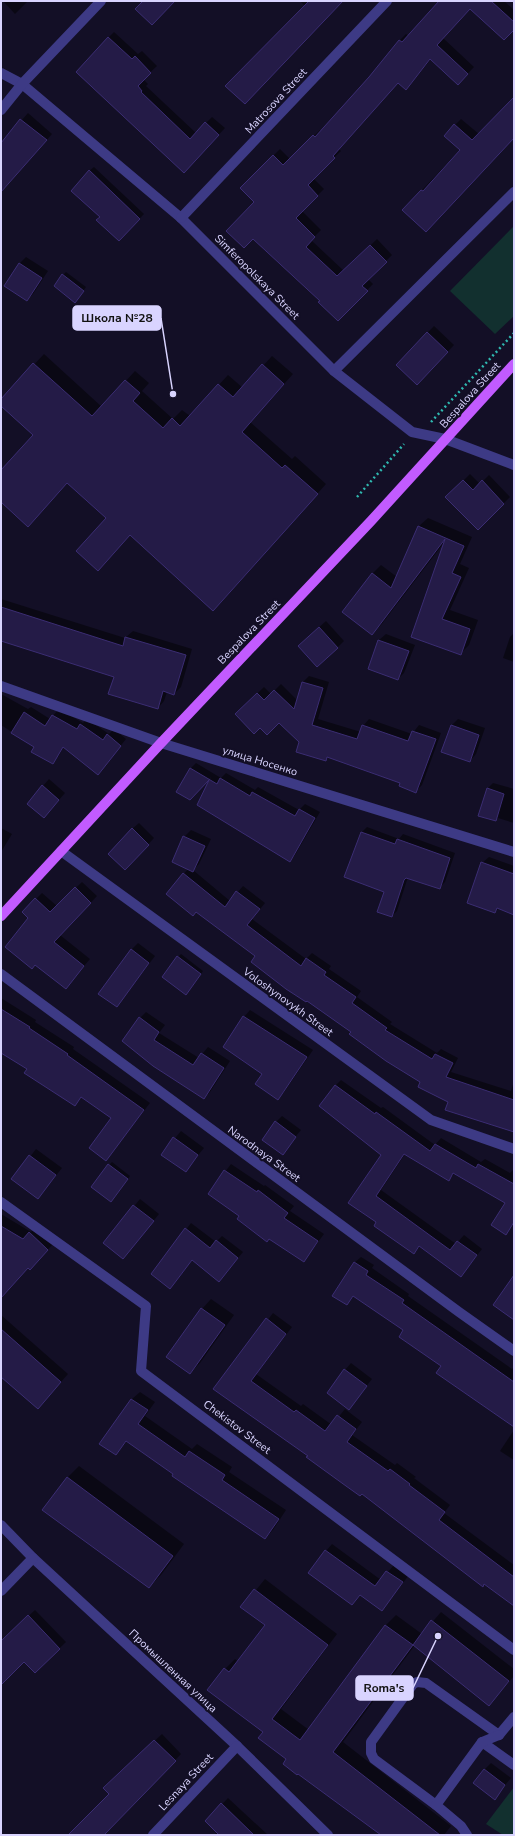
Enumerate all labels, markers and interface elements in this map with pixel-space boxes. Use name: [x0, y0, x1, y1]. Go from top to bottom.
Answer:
street label: Matrosova Street: [242, 65, 310, 137]
street label: Simferopolskaya Street: [211, 231, 303, 323]
callout: Школа №28: [73, 306, 161, 330]
text: Школа №28: [81, 310, 153, 326]
street label: Bespalova Street: [436, 359, 504, 431]
street label: Bespalova Street: [214, 596, 284, 668]
street label: улица Носенко: [221, 742, 299, 780]
street label: Voloshynovykh Street: [239, 964, 336, 1040]
street label: Narodnaya Street: [225, 1122, 304, 1186]
street label: Chekistov Street: [200, 1397, 274, 1457]
street label: Промышленная улица: [126, 1626, 220, 1716]
callout: Roma's: [356, 1676, 413, 1700]
text: Roma's: [364, 1680, 405, 1696]
street label: Lesnaya Street: [156, 1750, 217, 1814]

